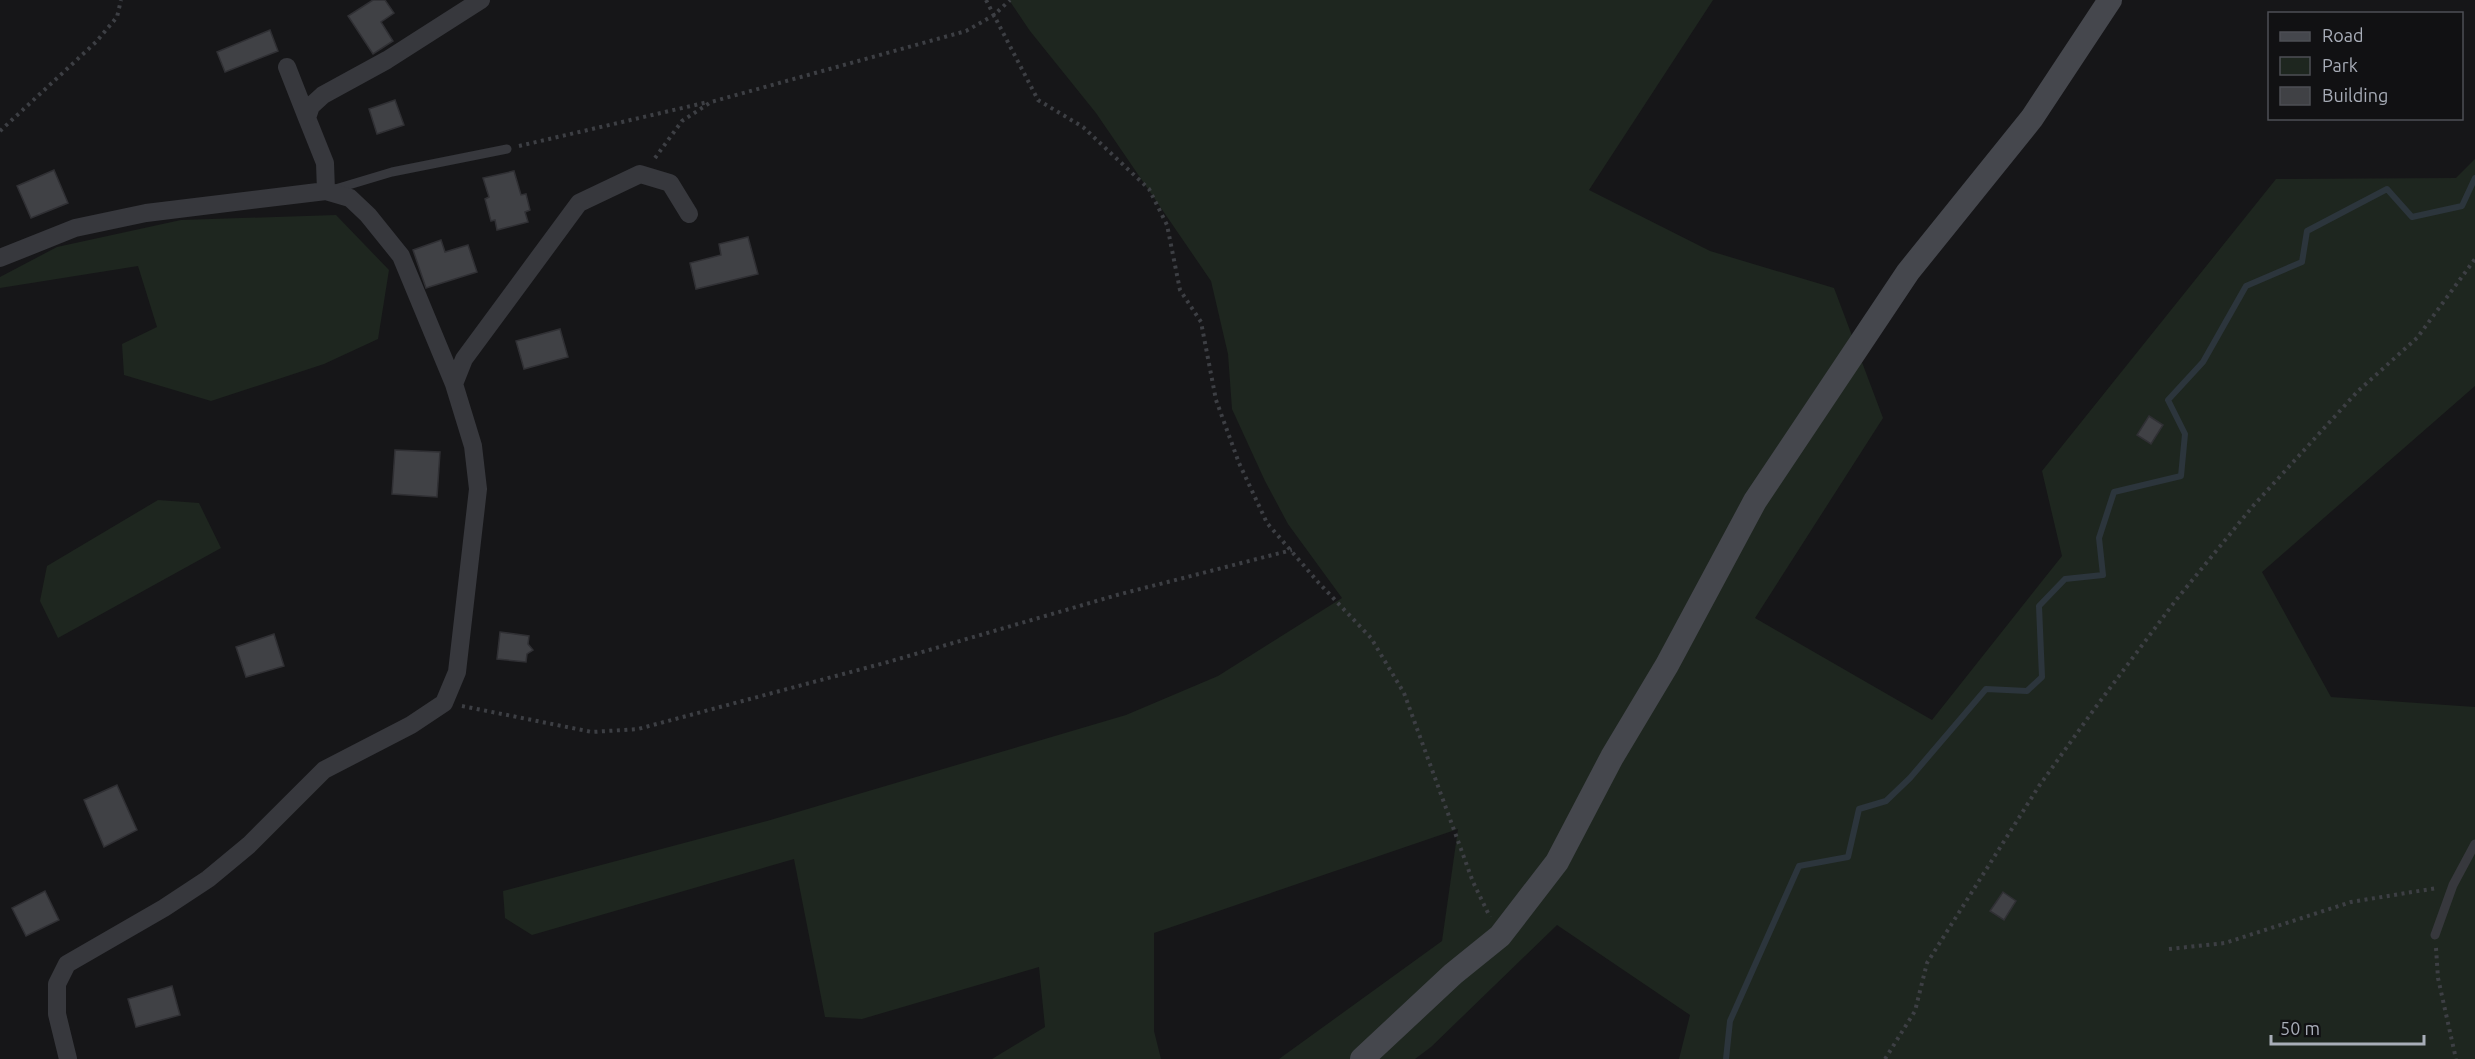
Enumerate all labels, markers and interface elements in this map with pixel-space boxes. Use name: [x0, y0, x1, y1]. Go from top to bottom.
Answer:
legend: [2268, 12, 2463, 120]
text: Road: [2322, 25, 2364, 45]
text: Park: [2322, 55, 2358, 75]
text: Building: [2322, 85, 2388, 105]
scale bar: [2271, 1008, 2424, 1046]
text: 50 m: [2280, 1018, 2320, 1038]

